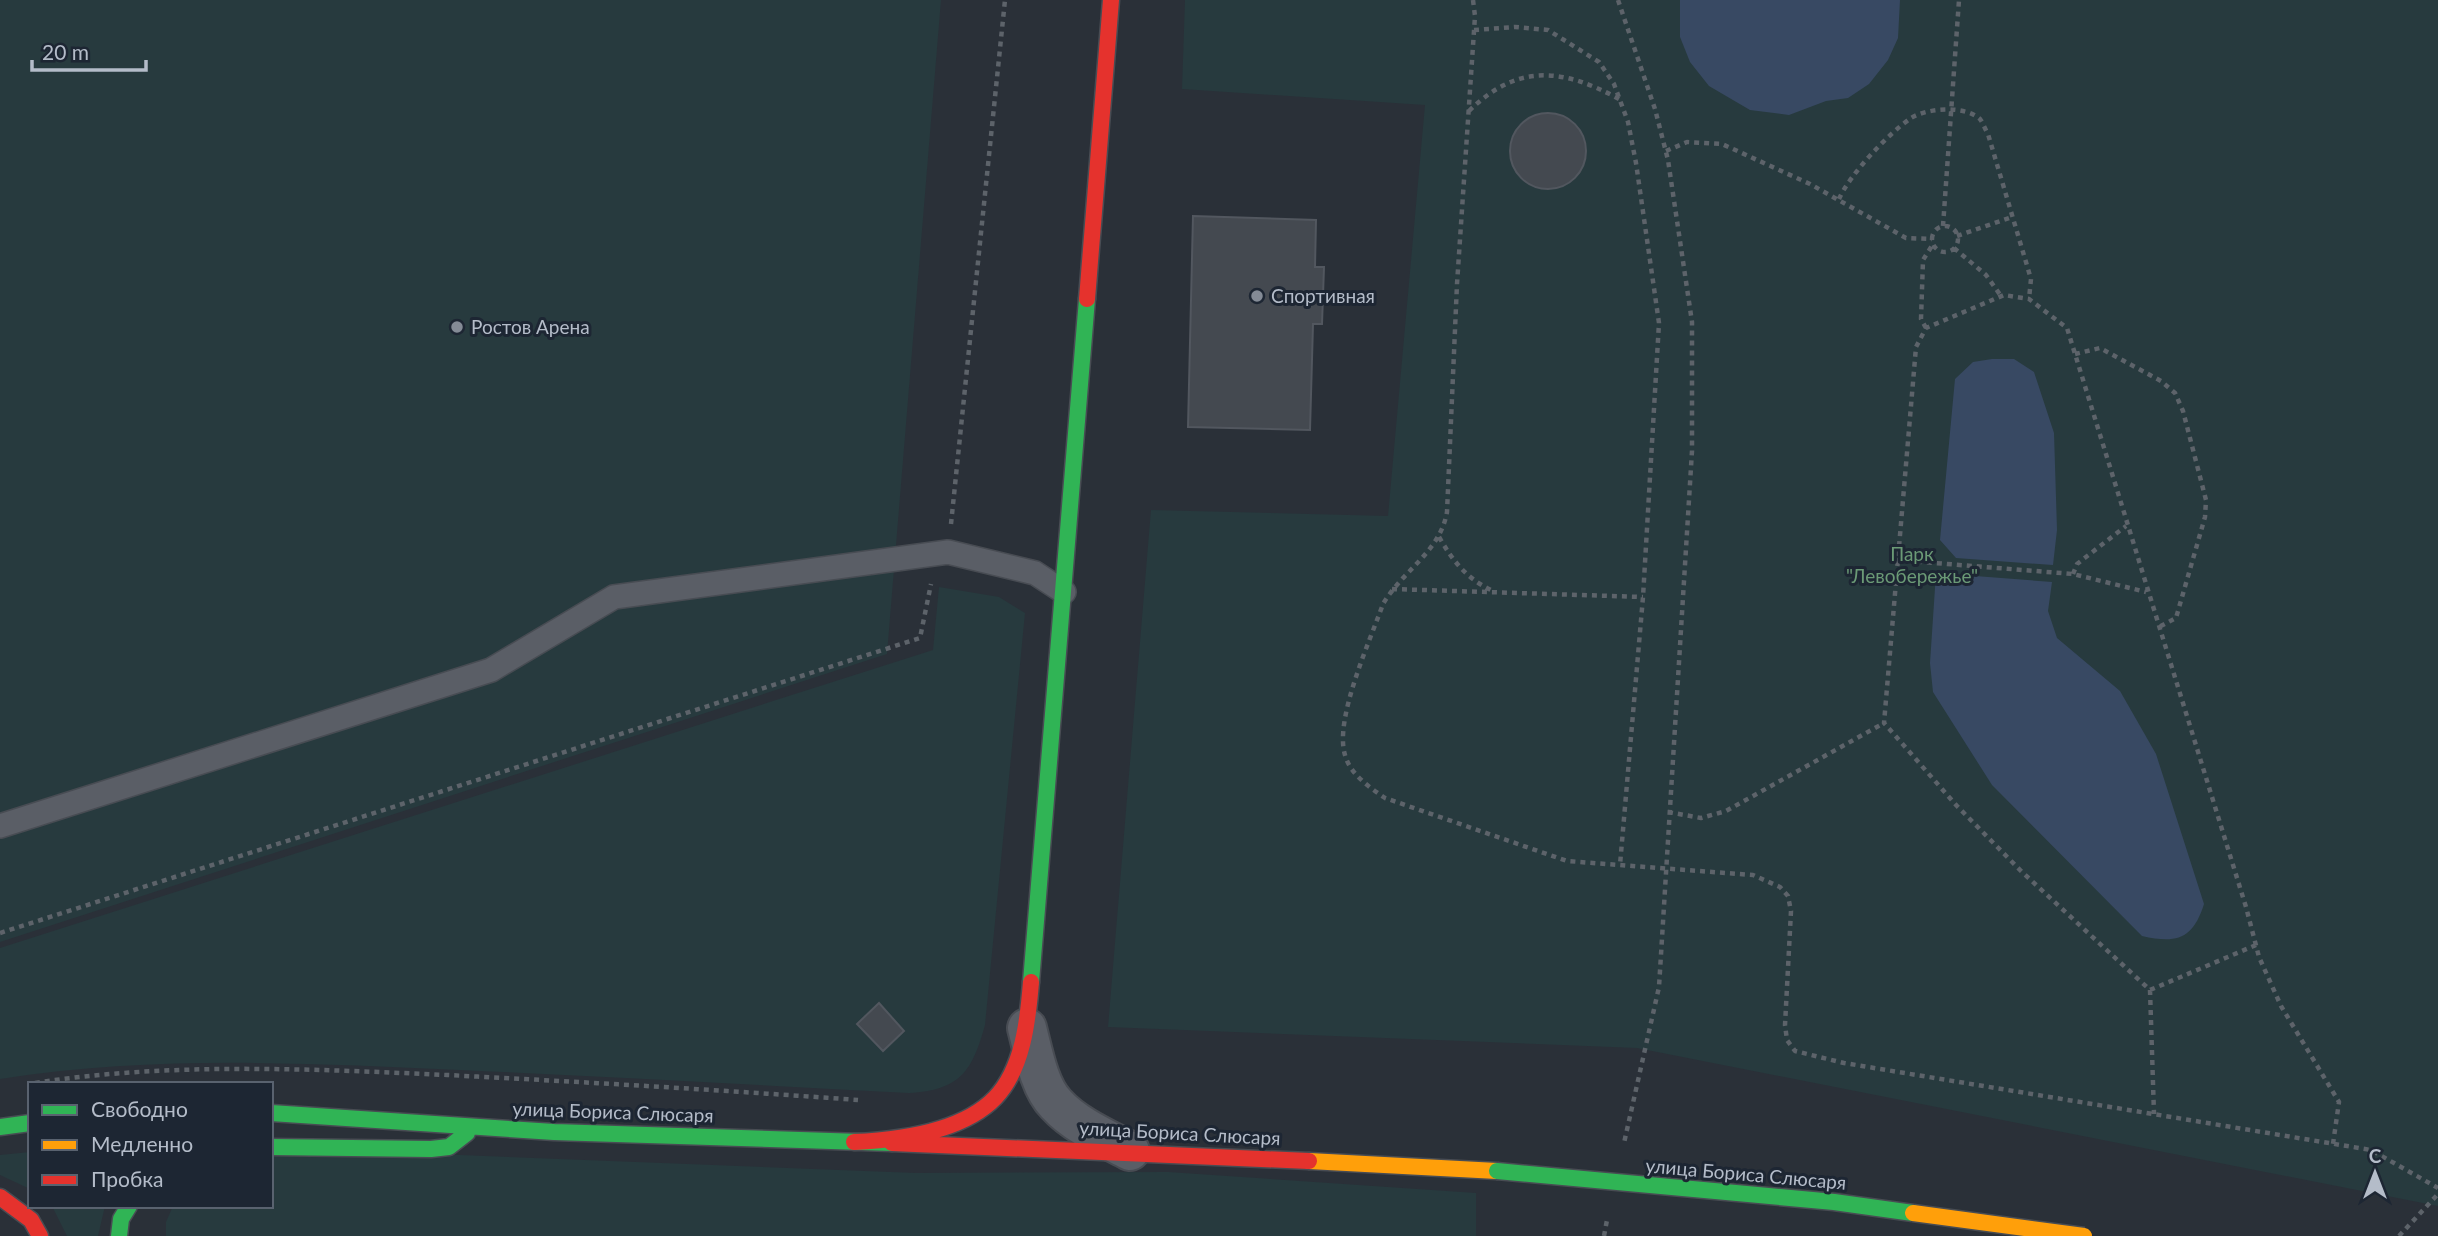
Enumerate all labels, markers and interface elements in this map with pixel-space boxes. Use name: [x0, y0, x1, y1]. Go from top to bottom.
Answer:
scale bar: [32, 28, 145, 72]
text: 20 m: [42, 39, 89, 64]
place label: Спортивная: [1271, 284, 1375, 307]
marker: Спортивная: [1249, 288, 1265, 304]
place label: Ростов Арена: [471, 315, 590, 338]
marker: Ростов Арена: [449, 319, 465, 335]
park label: Парк "Левобережье": [1846, 542, 1978, 587]
legend: [28, 1082, 273, 1208]
text: Свободно: [91, 1096, 188, 1121]
street label: улица Бориса Слюсаря: [512, 1096, 714, 1127]
street label: улица Бориса Слюсаря: [1079, 1116, 1281, 1149]
text: Медленно: [91, 1131, 193, 1156]
north arrow: [2340, 1138, 2410, 1208]
text: С: [2369, 1144, 2382, 1167]
street label: улица Бориса Слюсаря: [1645, 1153, 1847, 1194]
text: Пробка: [91, 1166, 164, 1191]

